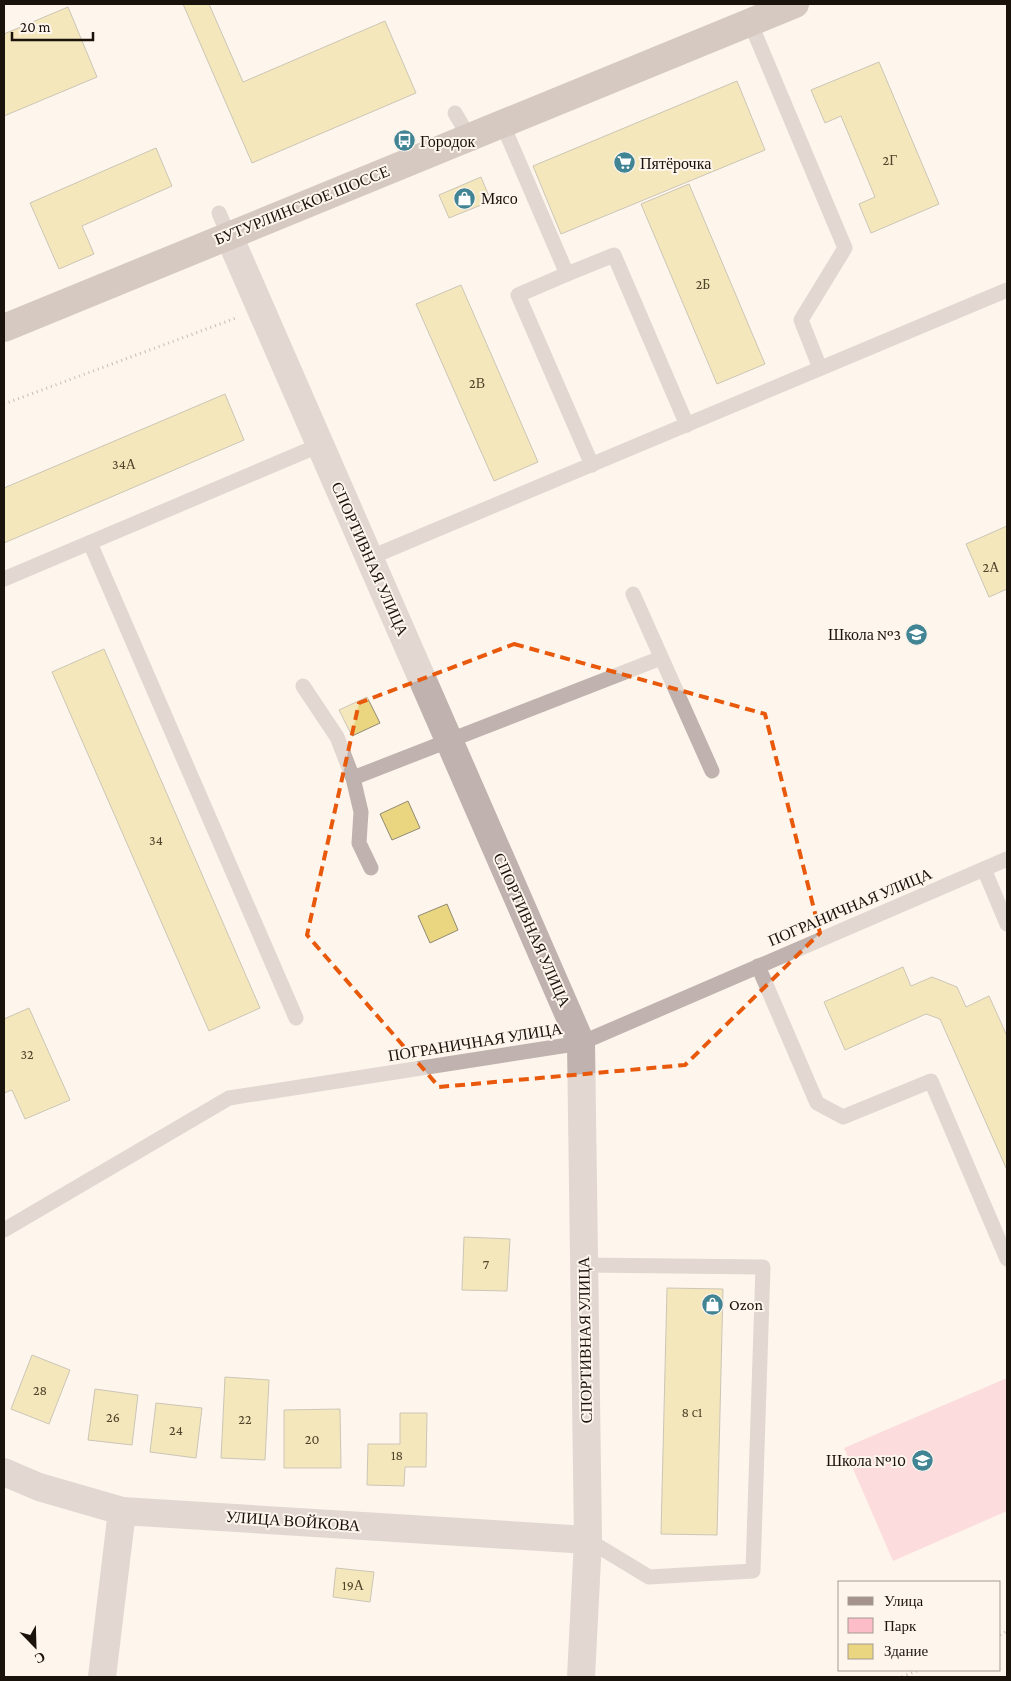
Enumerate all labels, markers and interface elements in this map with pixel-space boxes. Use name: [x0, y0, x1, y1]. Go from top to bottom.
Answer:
scale bar: [12, 10, 94, 42]
text: 20 m: [20, 19, 51, 35]
bus stop icon: Городок: [392, 129, 416, 153]
place label: Городок: [420, 133, 476, 151]
supermarket icon: Пятёрочка: [612, 151, 636, 175]
house number: 2Г: [883, 152, 897, 168]
place label: Пятёрочка: [640, 155, 711, 173]
street label: БУТУРЛИНСКОЕ ШОССЕ: [212, 162, 392, 248]
shop icon: Мясо: [453, 186, 477, 210]
place label: Мясо: [481, 190, 518, 207]
house number: 2Б: [696, 276, 710, 292]
house number: 2В: [469, 375, 485, 391]
house number: 34А: [112, 456, 137, 472]
street label: СПОРТИВНАЯ УЛИЦА: [327, 479, 412, 639]
house number: 2А: [983, 559, 1000, 575]
school or university icon: Школа №3: [905, 622, 929, 646]
place label: Школа №3: [828, 626, 901, 643]
house number: 34: [149, 832, 163, 848]
street label: СПОРТИВНАЯ УЛИЦА: [489, 850, 574, 1010]
street label: ПОГРАНИЧНАЯ УЛИЦА: [766, 865, 935, 950]
street label: ПОГРАНИЧНАЯ УЛИЦА: [387, 1020, 564, 1065]
house number: 32: [20, 1046, 34, 1062]
house number: 7: [483, 1256, 490, 1272]
street label: СПОРТИВНАЯ УЛИЦА: [575, 1256, 596, 1423]
shop icon: Ozon: [701, 1292, 725, 1316]
place label: Ozon: [729, 1296, 763, 1313]
house number: 28: [33, 1382, 47, 1398]
house number: 8 с1: [681, 1404, 703, 1420]
house number: 26: [106, 1409, 120, 1425]
house number: 22: [238, 1411, 252, 1427]
house number: 24: [169, 1422, 183, 1438]
house number: 20: [305, 1431, 319, 1447]
house number: 18: [391, 1447, 403, 1463]
school or university icon: Школа №10: [910, 1448, 934, 1472]
place label: Школа №10: [826, 1452, 906, 1469]
street label: УЛИЦА ВОЙКОВА: [225, 1507, 361, 1535]
house number: 19А: [342, 1577, 365, 1593]
legend: [838, 1581, 1001, 1671]
text: Улица: [884, 1593, 923, 1609]
text: Парк: [884, 1618, 917, 1634]
north arrow: [10, 1621, 60, 1671]
text: Здание: [884, 1643, 928, 1659]
text: С: [32, 1649, 48, 1667]

